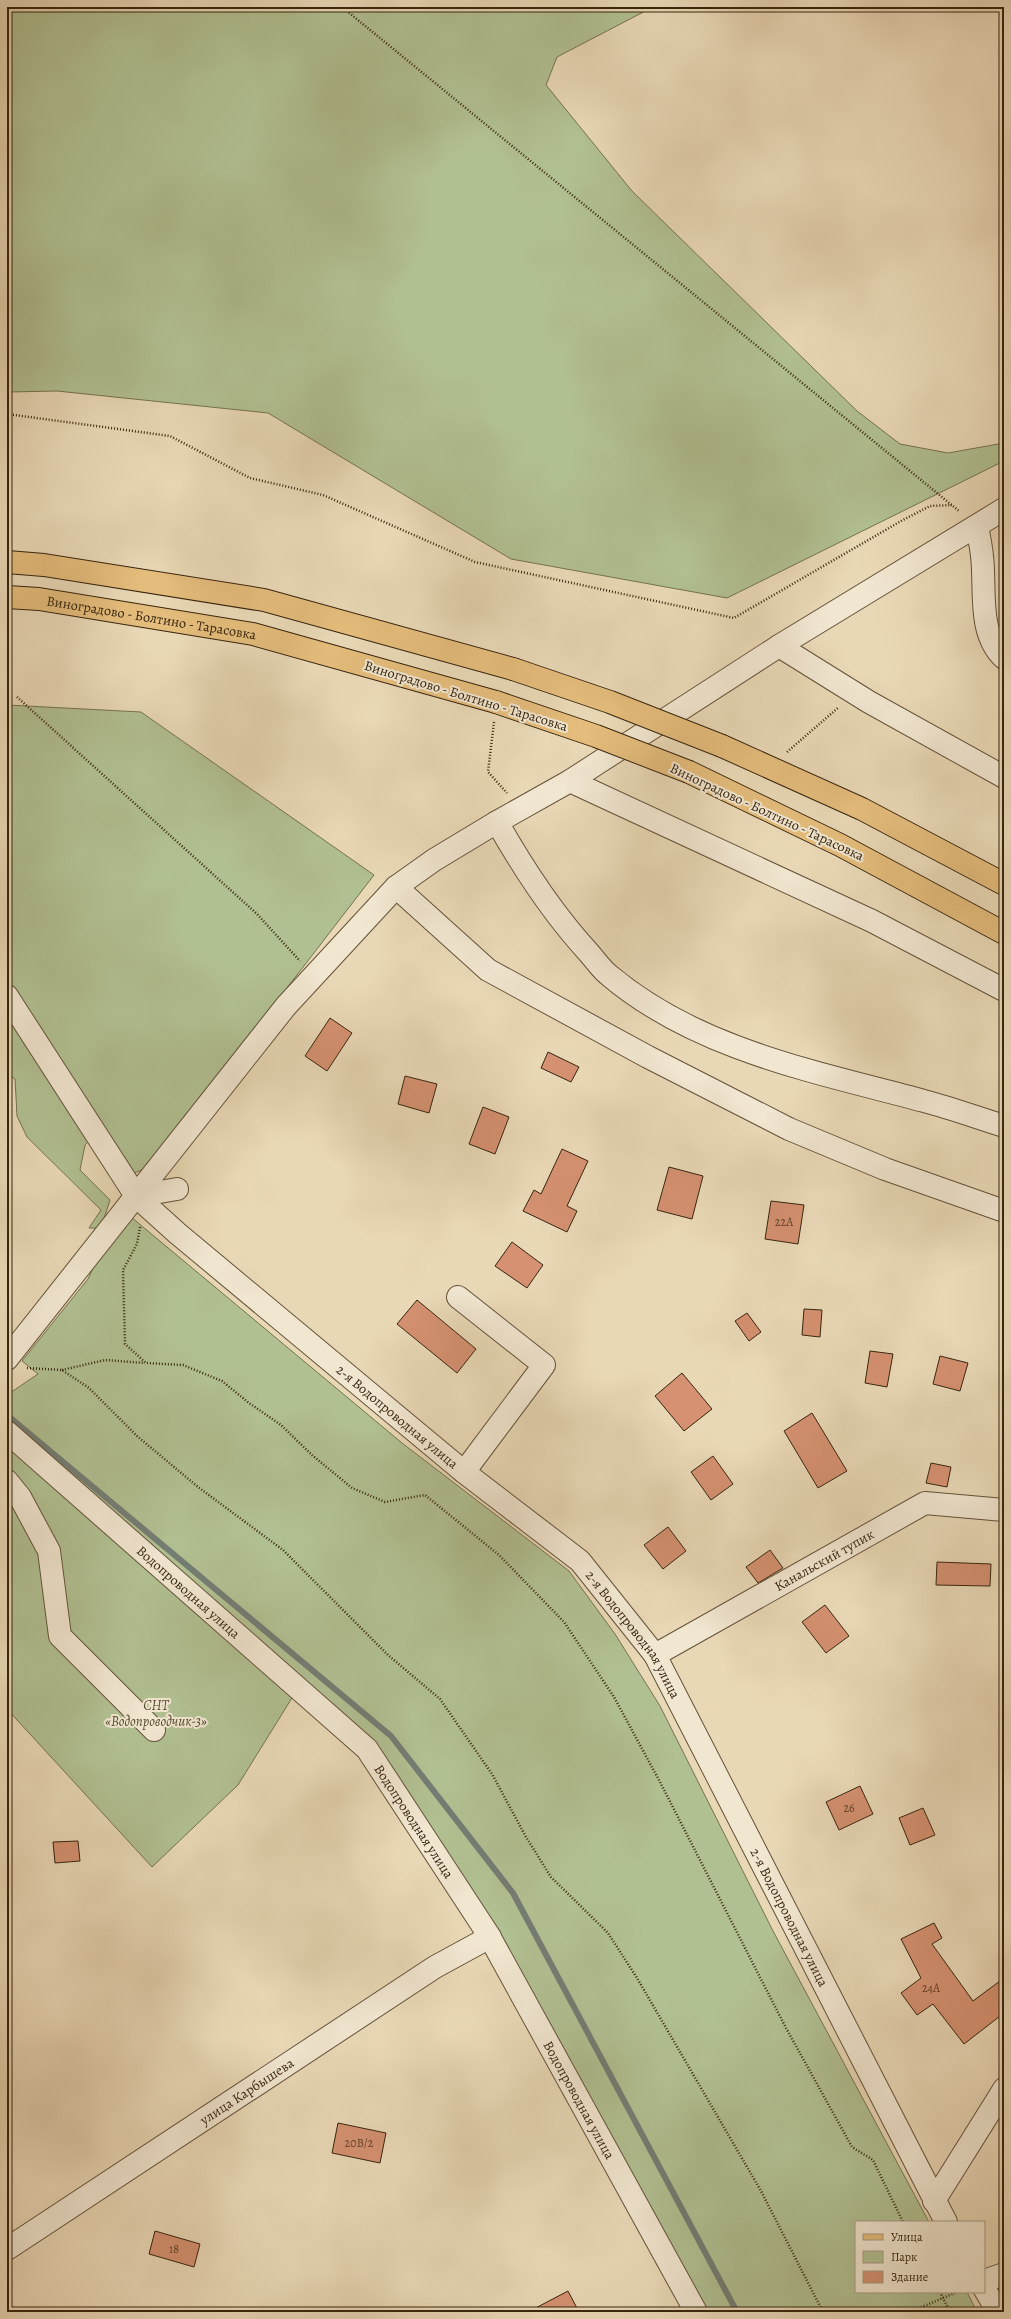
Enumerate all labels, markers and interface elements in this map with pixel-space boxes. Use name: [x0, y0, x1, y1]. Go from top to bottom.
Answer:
street label: Виноградово - Болтино - Тарасовка: [45, 591, 258, 644]
street label: Виноградово - Болтино - Тарасовка: [362, 656, 571, 736]
street label: Виноградово - Болтино - Тарасовка: [667, 759, 868, 866]
house number: 22А: [775, 1214, 794, 1230]
street label: 2-я Водопроводная улица: [332, 1360, 463, 1473]
street label: Канальский тупик: [771, 1524, 877, 1595]
street label: Водопроводная улица: [133, 1541, 245, 1643]
street label: 2-я Водопроводная улица: [582, 1566, 685, 1702]
park label: СНТ «Водопроводчик-3»: [105, 1696, 207, 1731]
street label: Водопроводная улица: [370, 1761, 459, 1882]
house number: 26: [843, 1800, 855, 1816]
street label: 2-я Водопроводная улица: [746, 1845, 833, 1990]
house number: 24А: [922, 1980, 941, 1996]
street label: Водопроводная улица: [539, 2037, 620, 2163]
street label: улица Карбышева: [195, 2053, 298, 2130]
house number: 20В/2: [345, 2135, 374, 2151]
legend: [855, 2221, 985, 2293]
text: Улица: [891, 2229, 923, 2245]
house number: 18: [169, 2241, 179, 2257]
text: Парк: [891, 2249, 917, 2265]
text: Здание: [891, 2269, 928, 2285]

